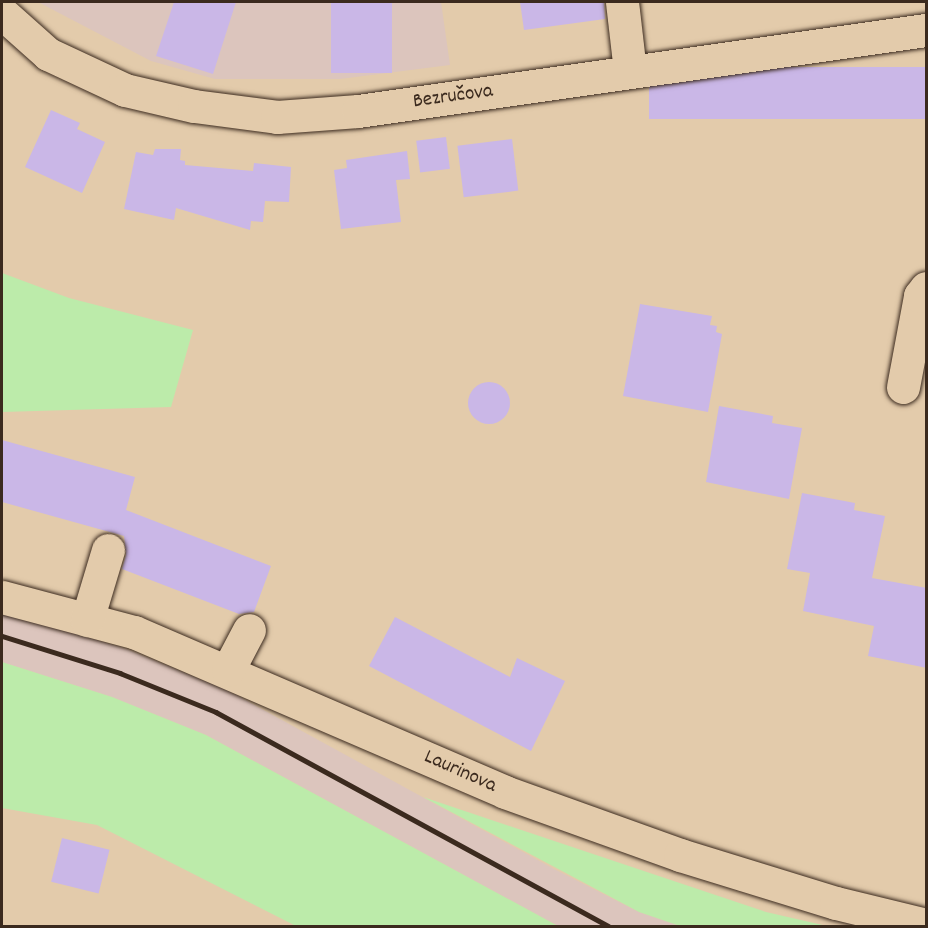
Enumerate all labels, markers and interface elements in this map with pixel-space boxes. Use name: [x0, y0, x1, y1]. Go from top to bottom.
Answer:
street label: Bezručova: [411, 79, 495, 115]
street label: Laurinova: [420, 745, 500, 799]

